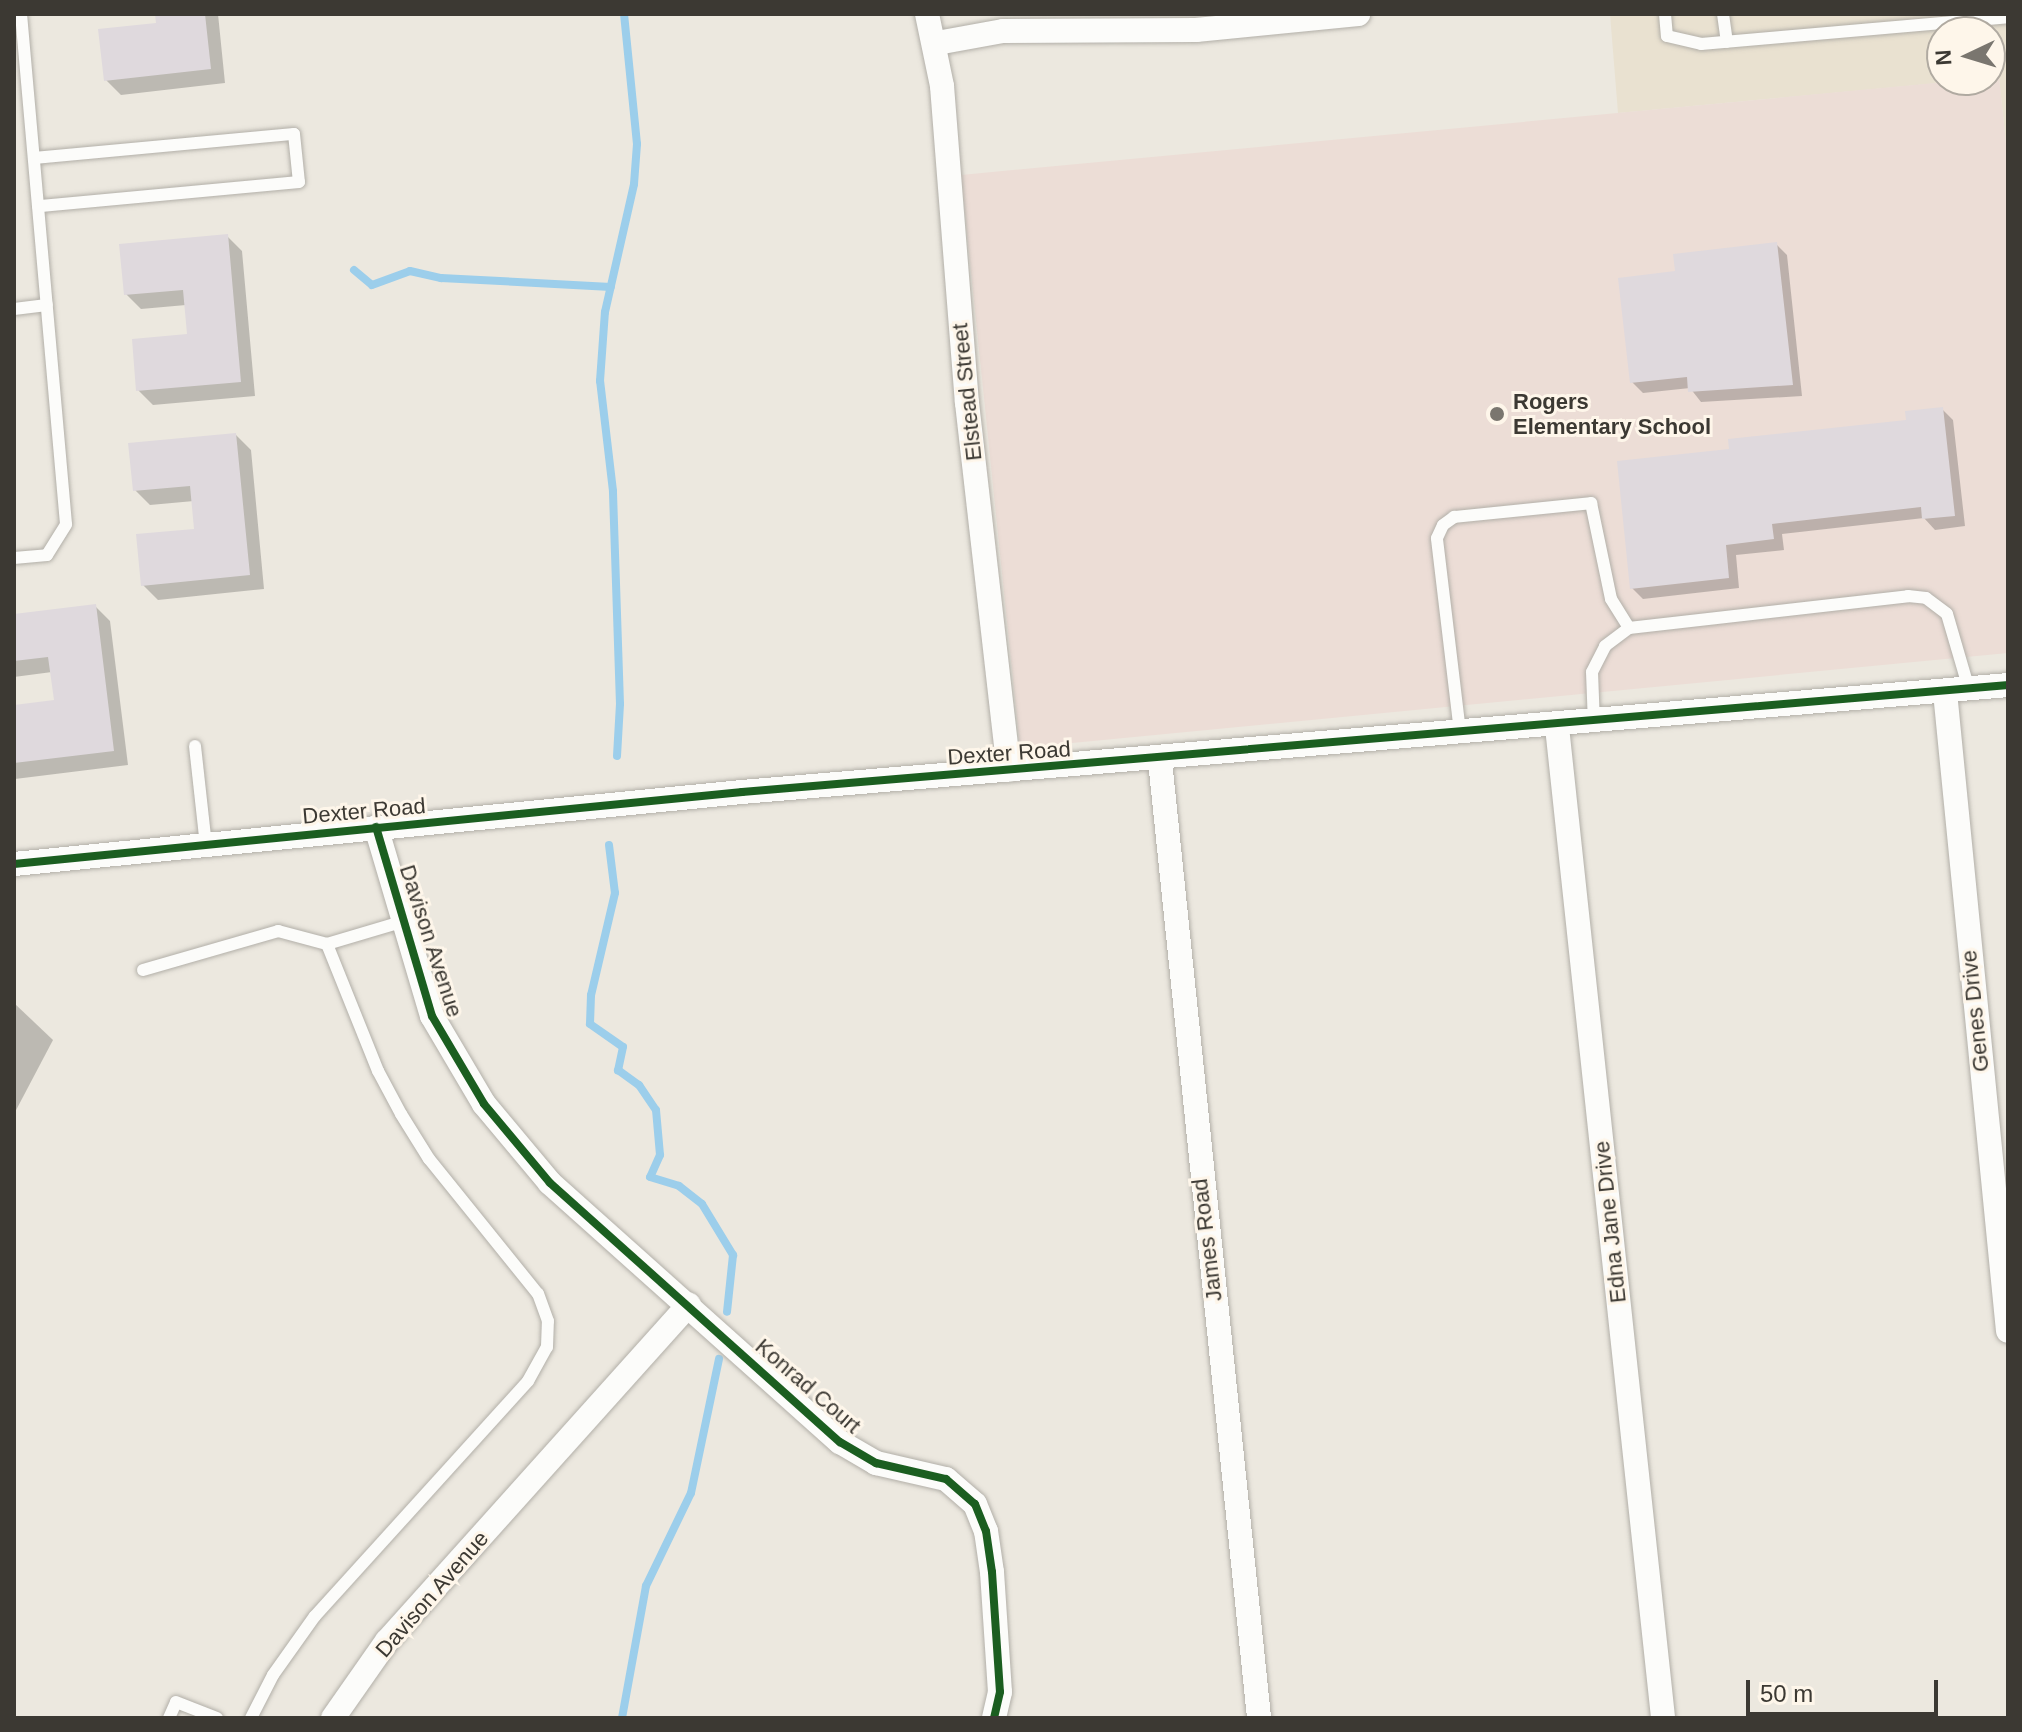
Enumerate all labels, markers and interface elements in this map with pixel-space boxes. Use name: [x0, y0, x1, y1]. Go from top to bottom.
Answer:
north arrow: [1926, 16, 2006, 96]
text: N: [1931, 49, 1957, 66]
street label: Elstead Street: [947, 322, 987, 462]
place label: Rogers Elementary School: [1513, 388, 1711, 440]
marker: Rogers Elementary School: [1488, 405, 1506, 423]
street label: Dexter Road: [946, 736, 1072, 770]
street label: Dexter Road: [301, 792, 427, 830]
street label: Davison Avenue: [394, 861, 468, 1021]
street label: Genes Drive: [1955, 949, 1995, 1073]
street label: Edna Jane Drive: [1588, 1140, 1632, 1304]
street label: James Road: [1186, 1177, 1228, 1303]
street label: Konrad Court: [750, 1333, 866, 1439]
street label: Davison Avenue: [370, 1525, 494, 1663]
scale bar: [1750, 1664, 1942, 1714]
text: 50 m: [1760, 1680, 1813, 1707]

